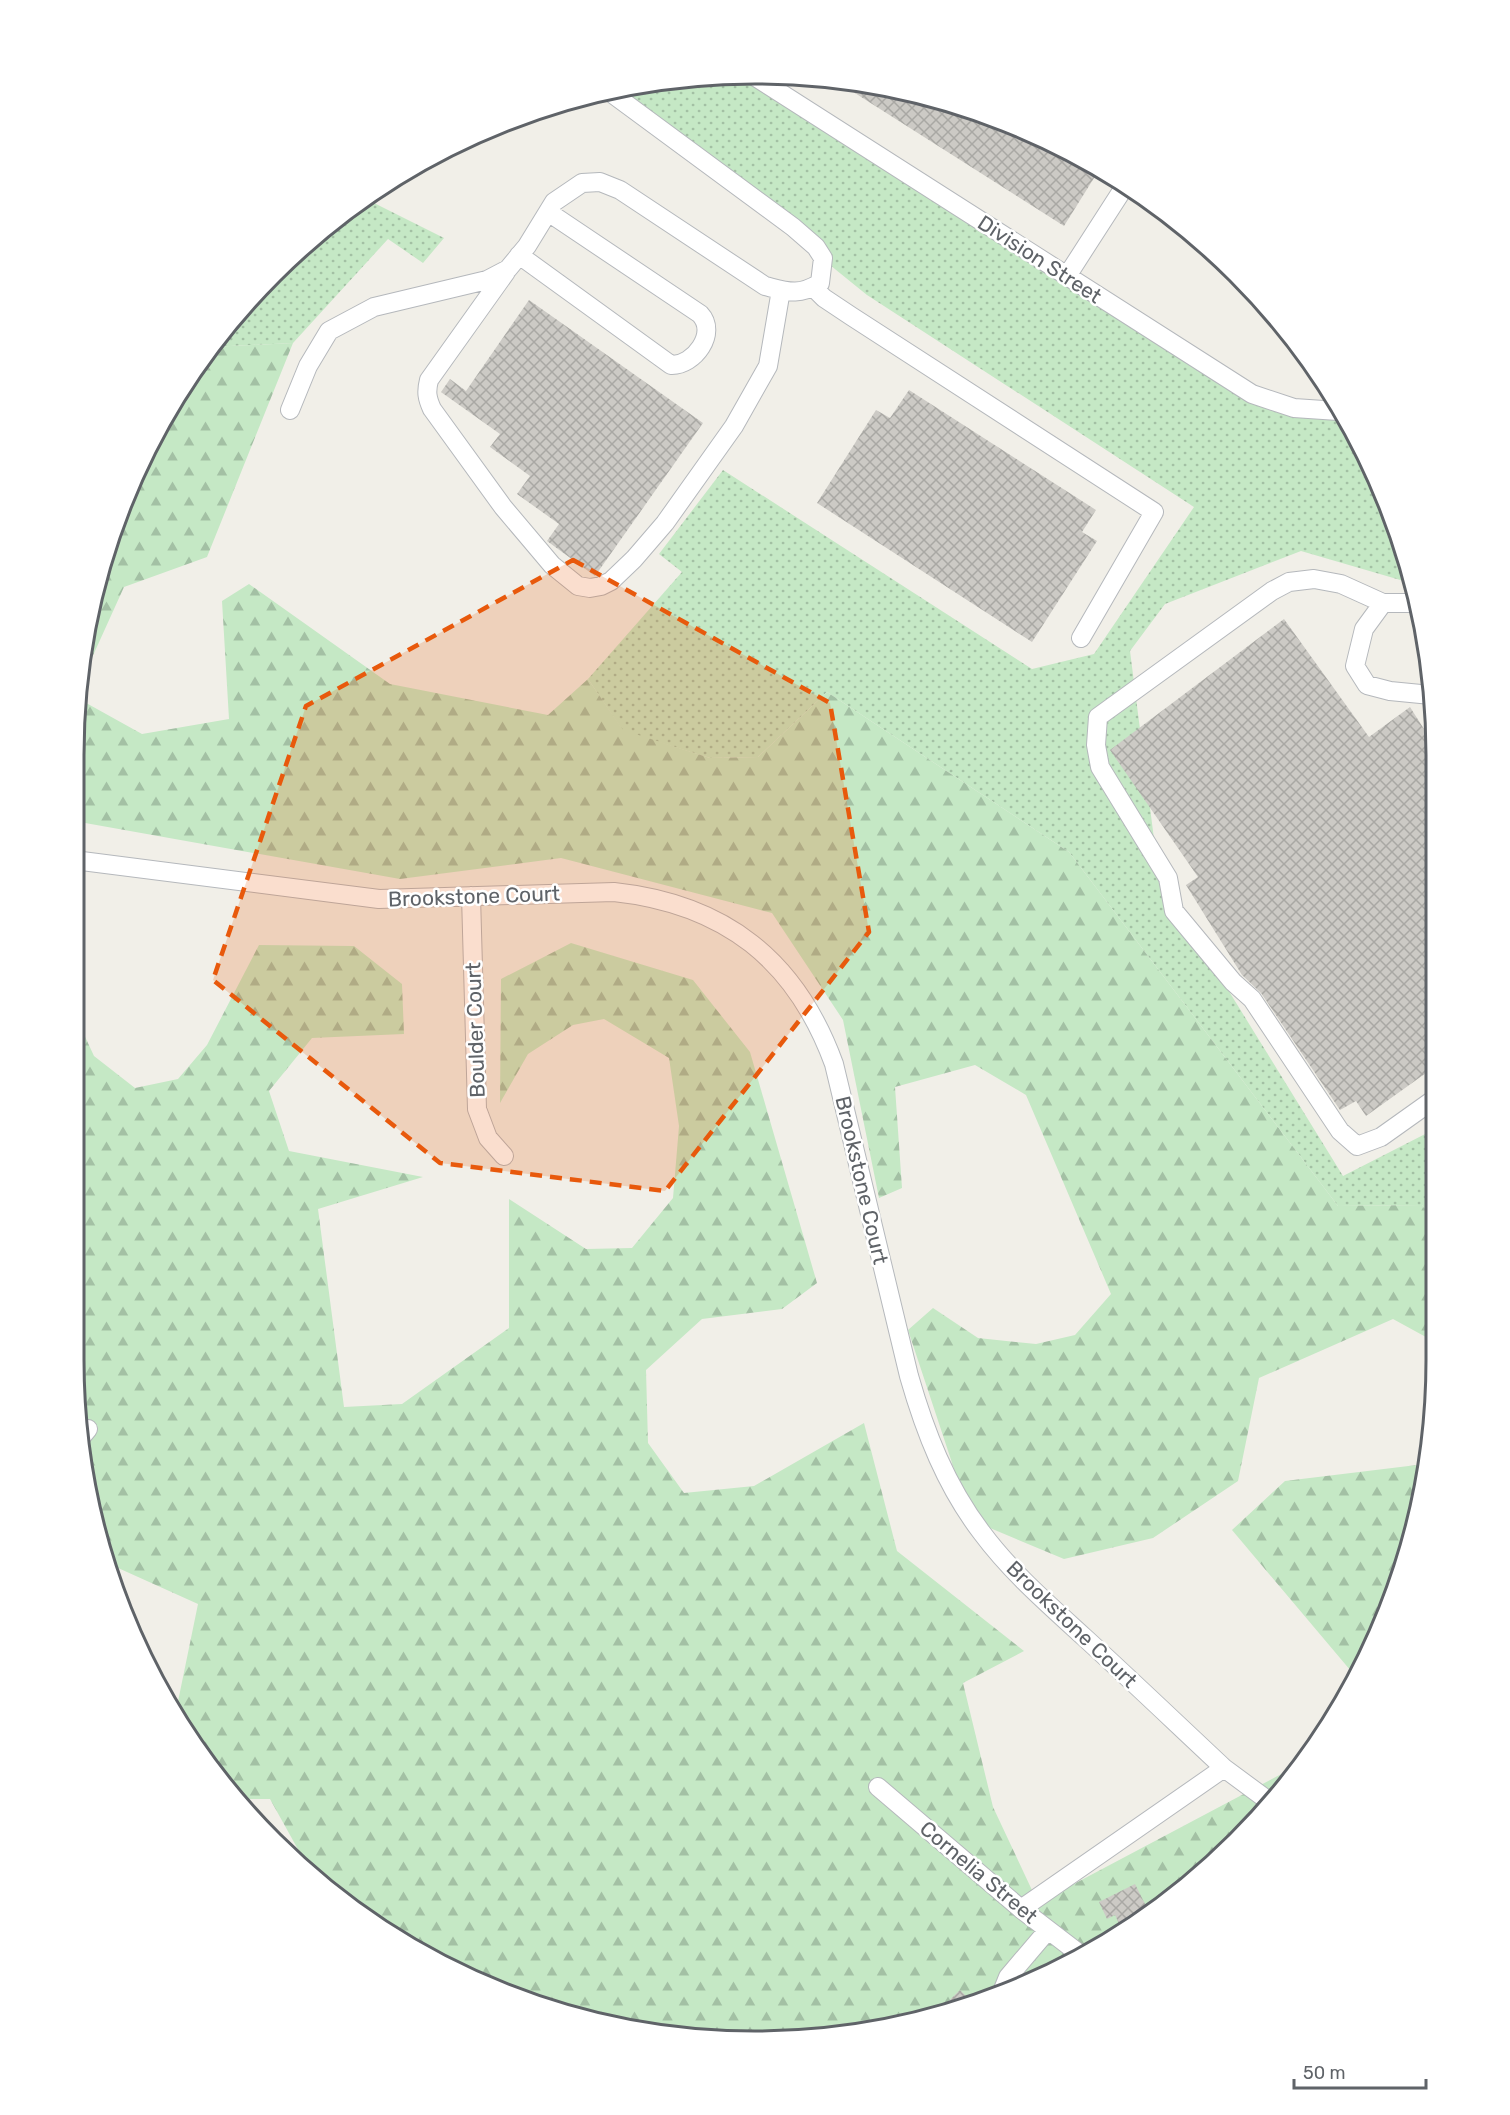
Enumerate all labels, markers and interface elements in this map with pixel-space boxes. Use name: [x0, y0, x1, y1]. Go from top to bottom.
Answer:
street label: Division Street: [973, 210, 1107, 308]
street label: Brookstone Court: [388, 881, 560, 911]
street label: Boulder Court: [460, 962, 490, 1098]
street label: Brookstone Court: [830, 1093, 894, 1267]
street label: Brookstone Court: [1001, 1555, 1143, 1693]
street label: Cornelia Street: [915, 1815, 1043, 1929]
scale bar: [1294, 2052, 1426, 2090]
text: 50 m: [1303, 2062, 1346, 2084]

